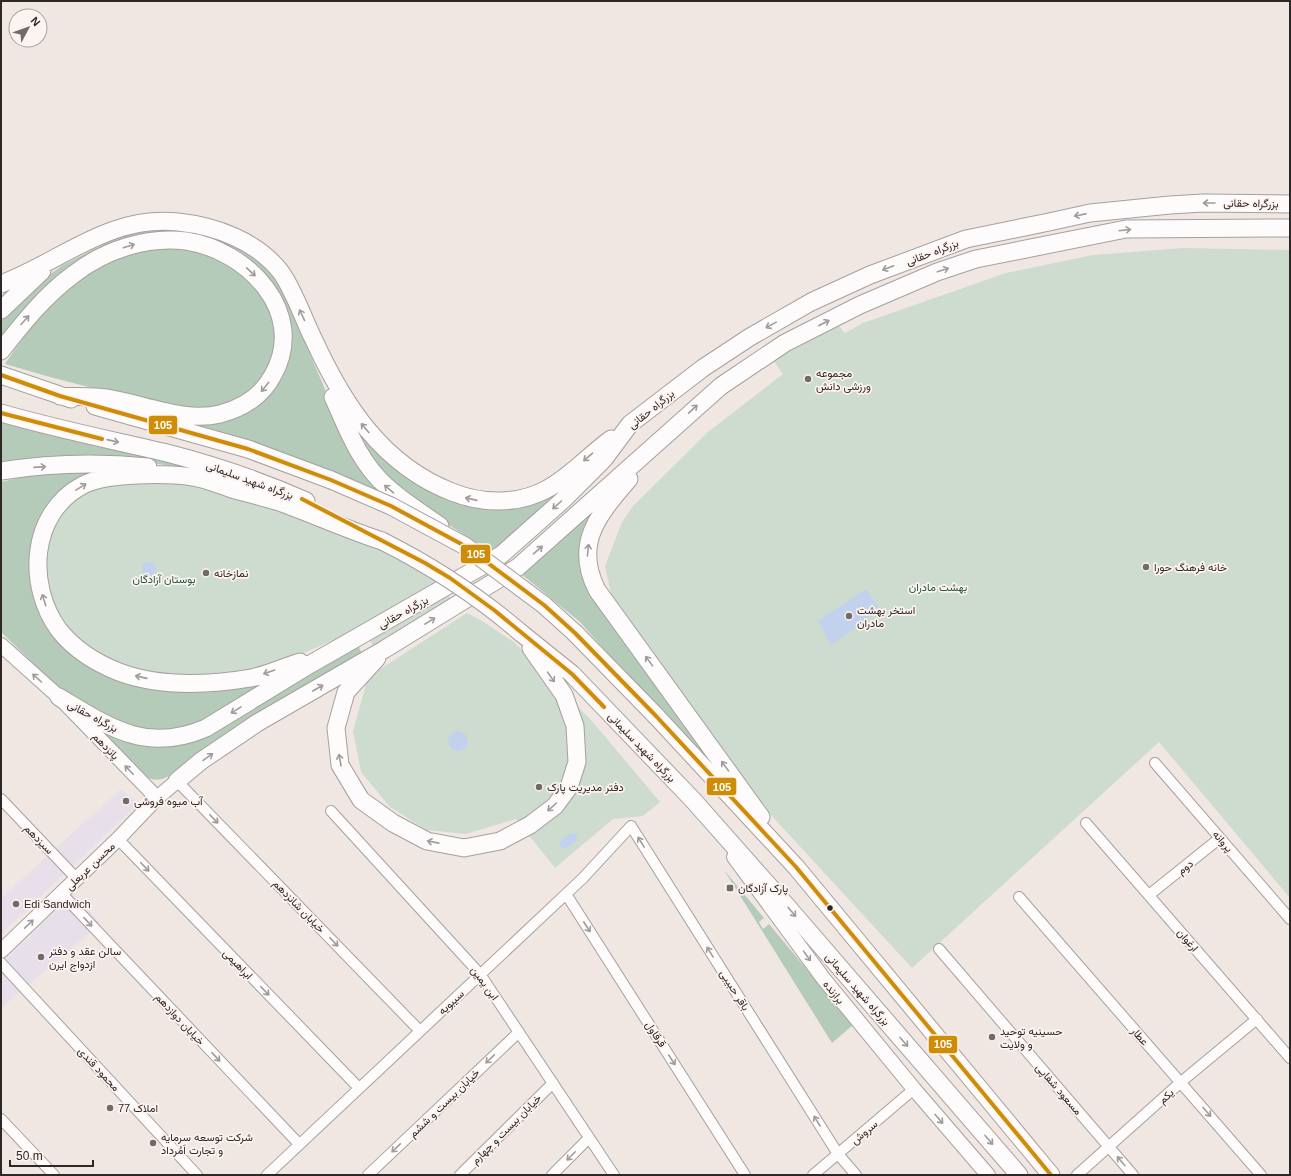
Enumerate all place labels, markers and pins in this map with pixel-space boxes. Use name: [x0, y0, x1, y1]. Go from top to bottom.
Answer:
place label: مجموعه ورزشی دانش: [816, 367, 871, 393]
marker: مجموعه ورزشی دانش: [803, 374, 813, 384]
place label: خانه فرهنگ حورا: [1154, 561, 1227, 574]
marker: خانه فرهنگ حورا: [1141, 562, 1151, 572]
place label: نمازخانه: [214, 567, 248, 580]
marker: نمازخانه: [201, 568, 211, 578]
place label: استخر بهشت مادران: [857, 604, 915, 630]
marker: استخر بهشت مادران: [844, 611, 854, 621]
place label: دفتر مدیریت پارک: [547, 781, 624, 795]
marker: دفتر مدیریت پارک: [534, 782, 544, 792]
place label: آب میوه فروشی: [134, 795, 204, 808]
marker: آب میوه فروشی: [121, 796, 131, 806]
place label: پارک آزادگان: [738, 882, 788, 896]
marker: پارک آزادگان: [725, 883, 735, 893]
place label: Edi Sandwich: [24, 898, 91, 910]
marker: Edi Sandwich: [11, 899, 21, 909]
unlabelled marker: [825, 903, 835, 913]
place label: سالن عقد و دفتر ازدواج ایرن: [48, 945, 122, 972]
marker: سالن عقد و دفتر ازدواج ایرن: [36, 952, 46, 962]
place label: حسینیه توحید و ولایت: [1000, 1025, 1063, 1051]
marker: حسینیه توحید و ولایت: [987, 1032, 997, 1042]
place label: املاک 77: [118, 1102, 158, 1114]
marker: املاک 77: [105, 1103, 115, 1113]
place label: شرکت توسعه سرمایه و تجارت اَمُرداد: [161, 1131, 253, 1157]
marker: شرکت توسعه سرمایه و تجارت اَمُرداد: [148, 1138, 158, 1148]

